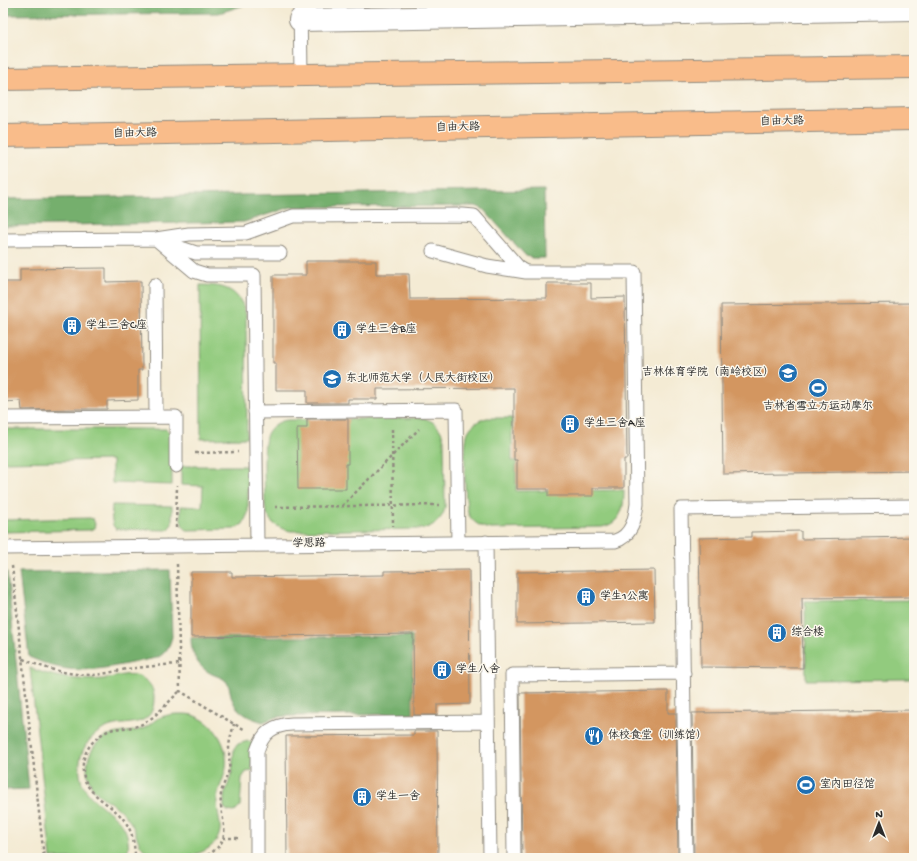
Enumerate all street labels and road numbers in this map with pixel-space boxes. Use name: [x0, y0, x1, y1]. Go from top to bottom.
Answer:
street label: 自由大路: [760, 115, 804, 128]
street label: 自由大路: [436, 121, 480, 134]
street label: 自由大路: [113, 127, 157, 140]
street label: 学思路: [292, 536, 326, 550]

